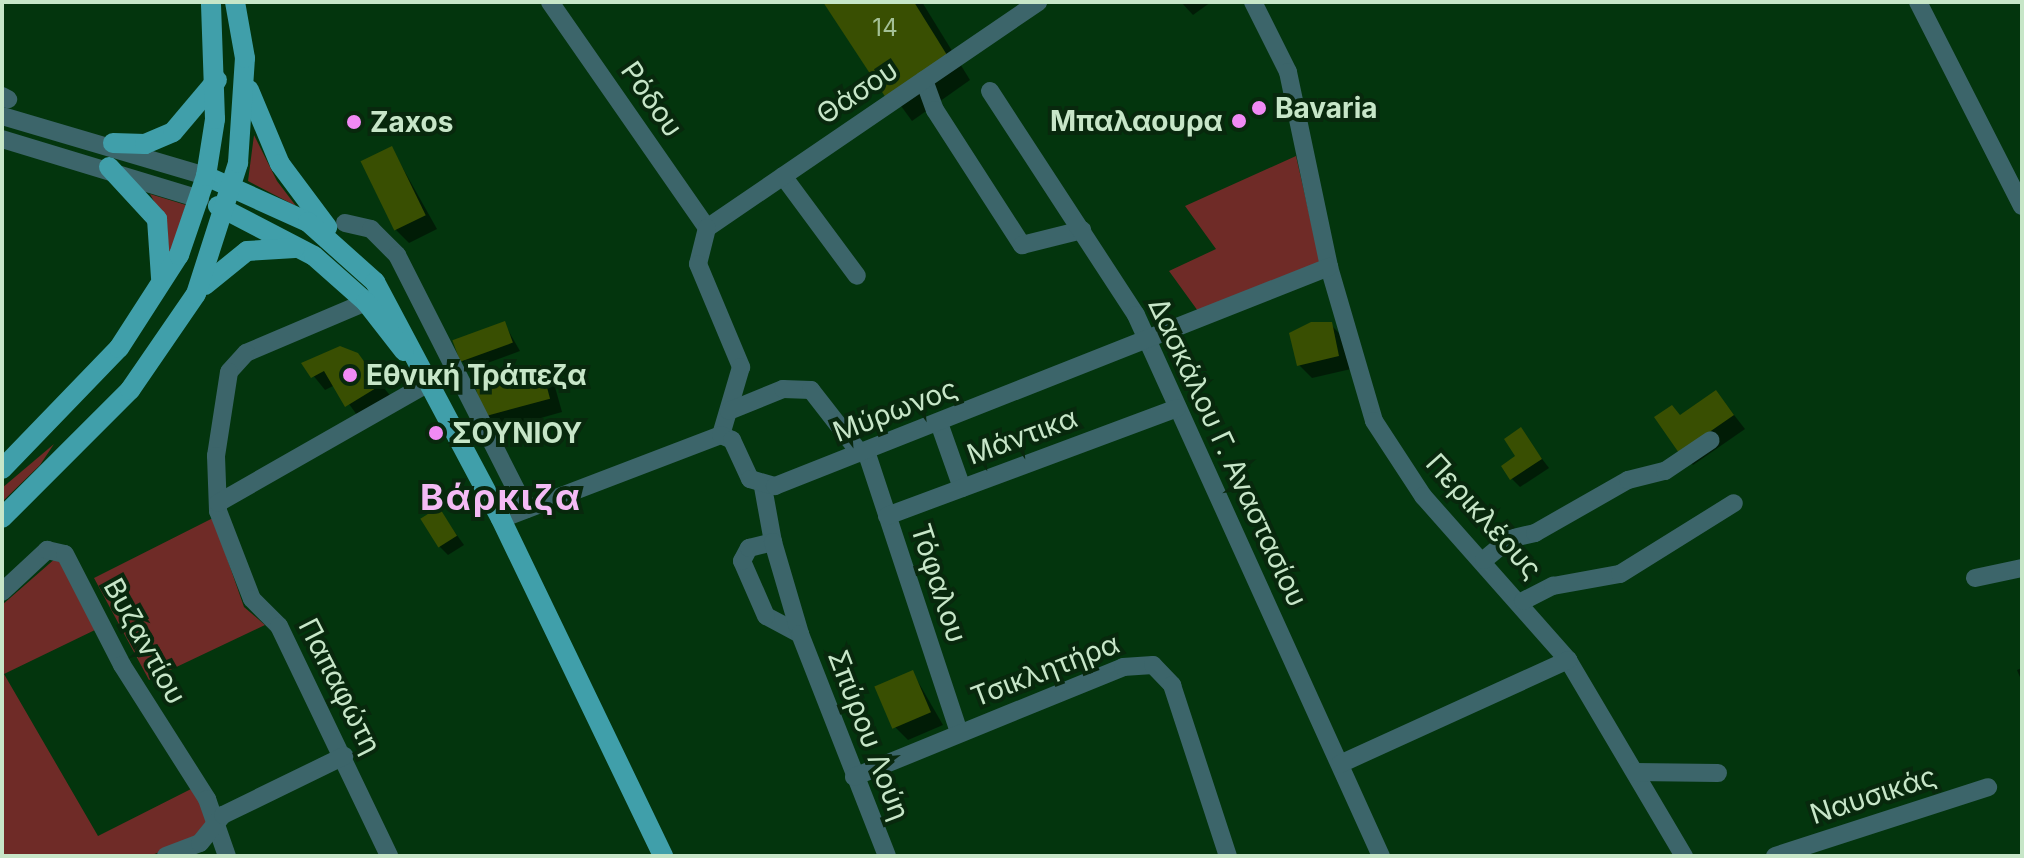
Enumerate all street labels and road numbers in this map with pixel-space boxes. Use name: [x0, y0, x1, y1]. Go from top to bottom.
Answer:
street label: Θάσου: [810, 53, 904, 131]
street label: Ρόδου: [614, 55, 690, 143]
street label: Δασκάλου Γ. Αναστασίου: [1142, 292, 1314, 612]
street label: Μύρωνος: [828, 371, 962, 449]
street label: Μάντικα: [962, 401, 1082, 471]
street label: Περικλέους: [1419, 447, 1549, 585]
street label: Τόφαλου: [904, 519, 974, 647]
street label: Βυζαντίου: [97, 572, 193, 710]
street label: Παπαφώτη: [292, 613, 388, 759]
street label: Τσικλητήρα: [966, 626, 1124, 714]
street label: Σπύρου Λούη: [821, 645, 917, 825]
street label: Ναυσικάς: [1806, 759, 1940, 831]

